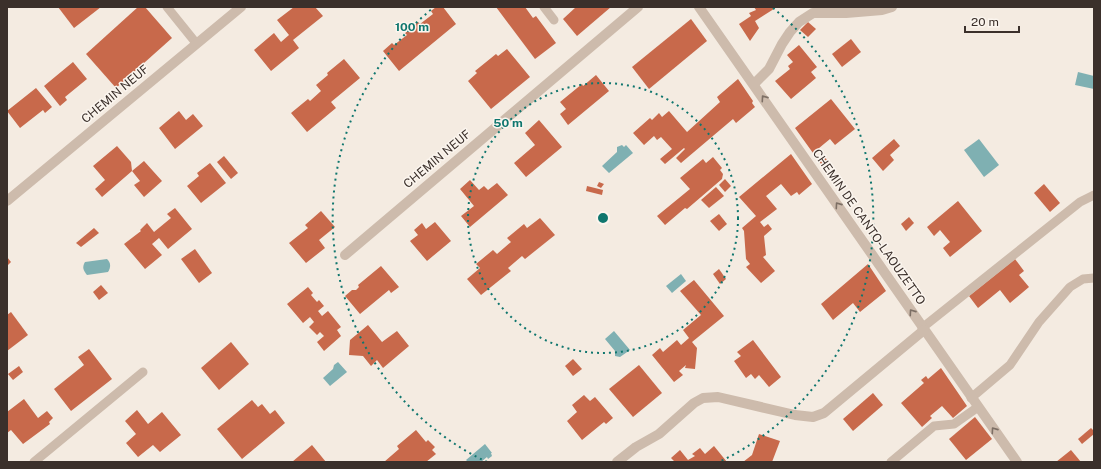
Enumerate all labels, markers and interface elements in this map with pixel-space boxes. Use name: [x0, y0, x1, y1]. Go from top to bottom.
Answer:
scale bar: [965, 8, 1019, 34]
text: 20 m: [971, 15, 999, 29]
text: 100 m: [395, 20, 429, 34]
street label: CHEMIN NEUF: [79, 62, 151, 126]
one-way arrow: [762, 96, 769, 103]
text: 50 m: [493, 116, 523, 130]
street label: CHEMIN NEUF: [401, 127, 473, 191]
street label: CHEMIN DE CANTO-LAOUZETTO: [810, 147, 928, 308]
one-way arrow: [836, 203, 843, 210]
centre of rings: [596, 211, 610, 225]
one-way arrow: [909, 309, 917, 316]
one-way arrow: [991, 427, 999, 434]

